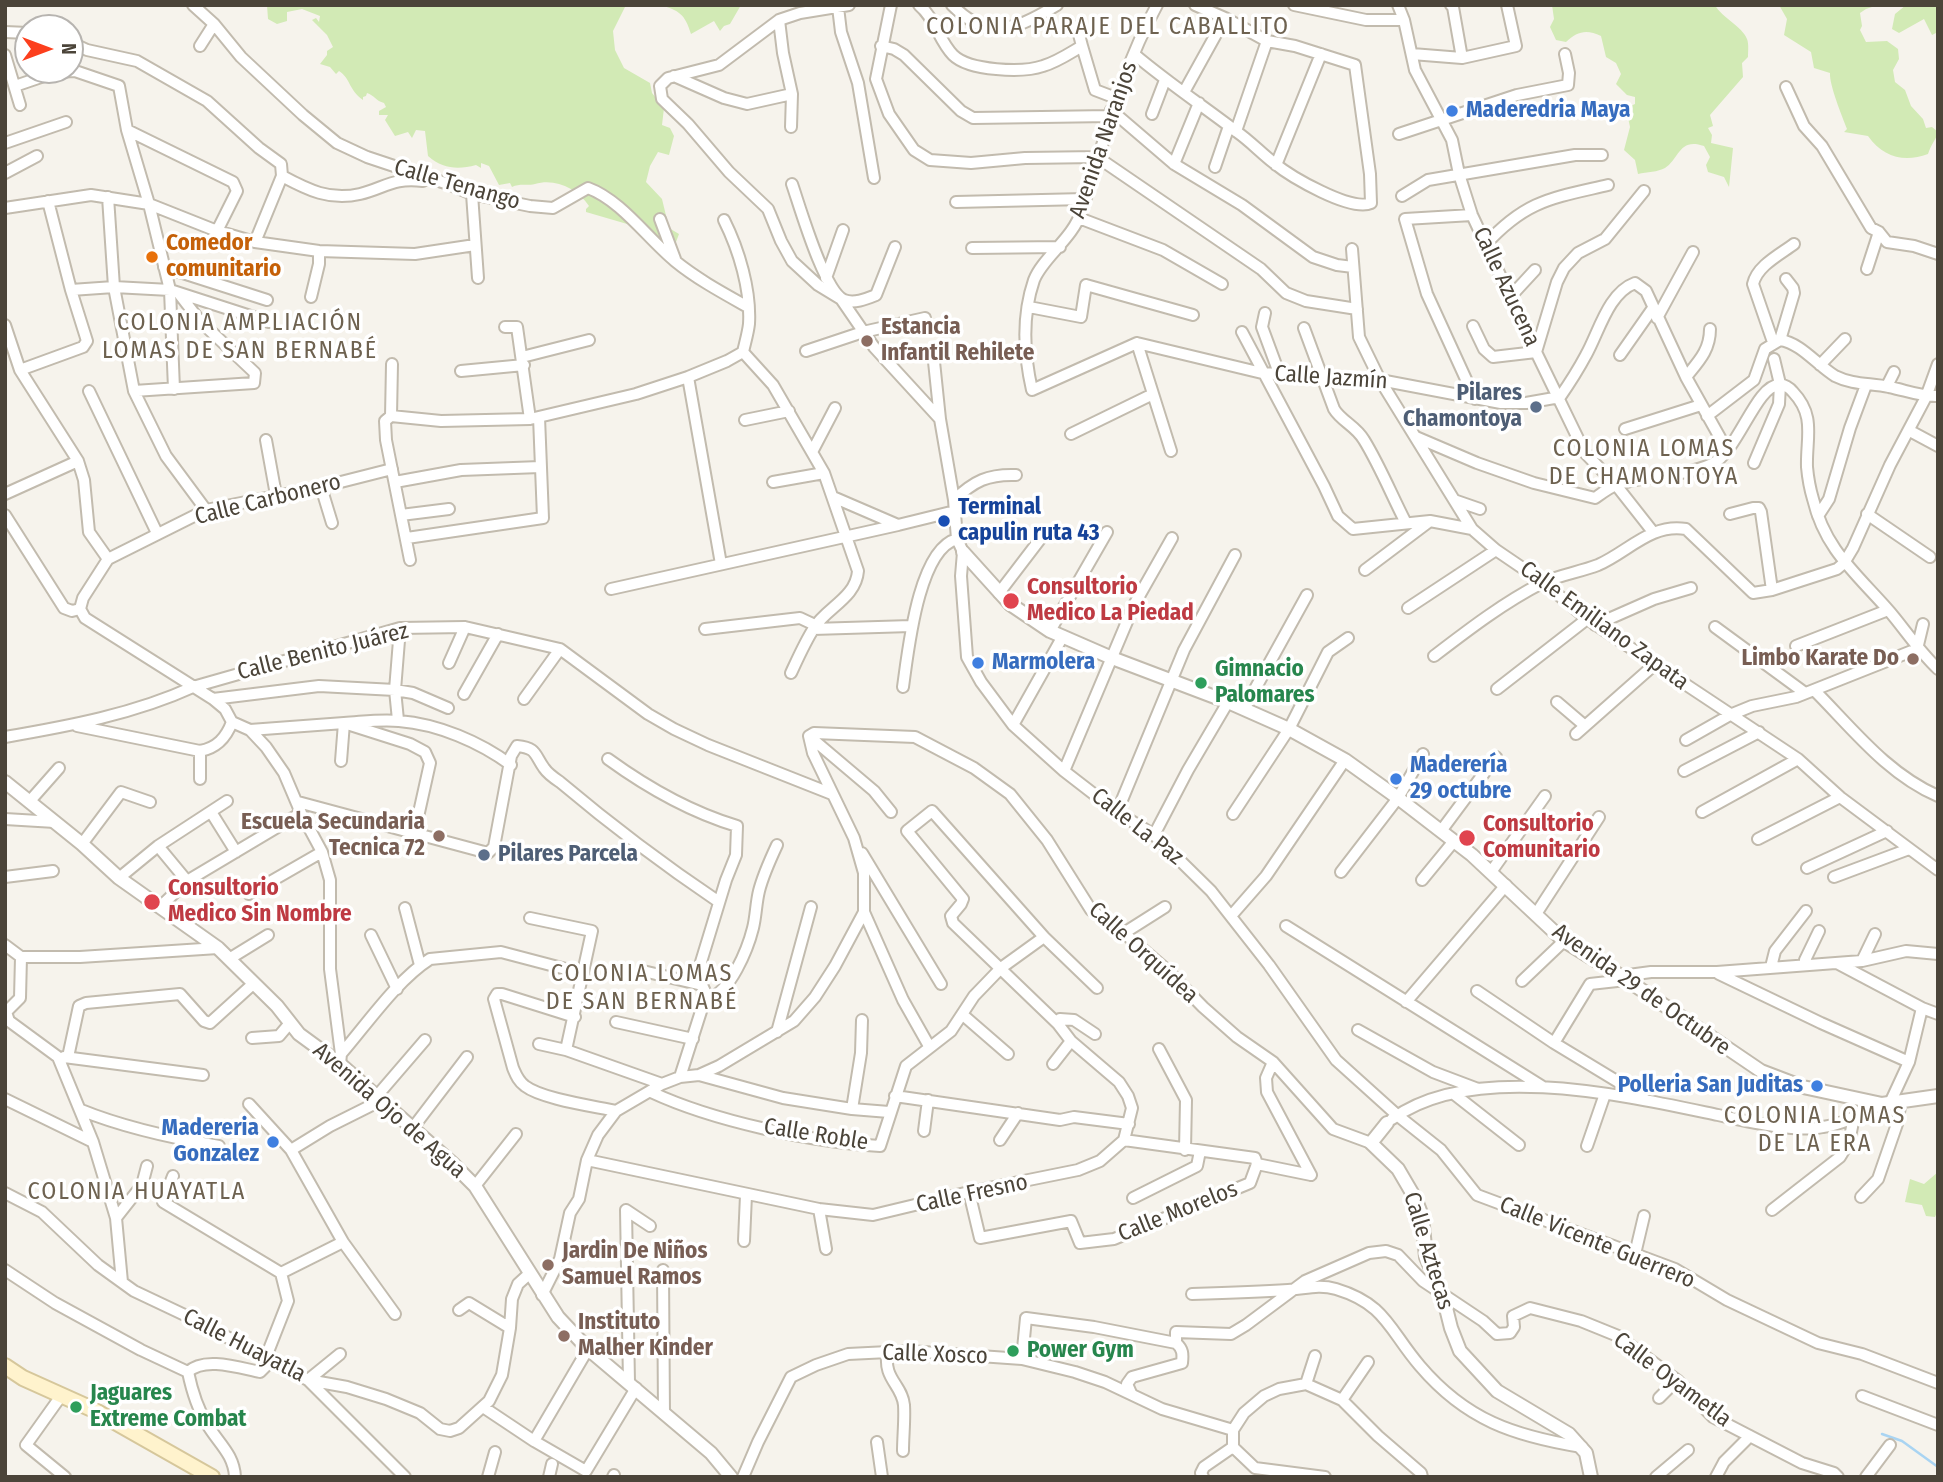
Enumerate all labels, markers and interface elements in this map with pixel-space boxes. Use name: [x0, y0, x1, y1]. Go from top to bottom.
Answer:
district label: COLONIA PARAJE DEL CABALLITO: [929, 13, 1287, 41]
north arrow: [14, 14, 84, 84]
text: N: [57, 43, 80, 55]
street label: Avenida Naranjos: [1064, 58, 1144, 222]
place label: Maderedria Maya: [1466, 97, 1630, 125]
marker: Maderedria Maya: [1444, 103, 1460, 119]
street label: Calle Tenango: [391, 154, 523, 216]
street label: Calle Azucena: [1466, 223, 1546, 351]
place label: Comedor comunitario: [166, 230, 281, 284]
marker: Comedor comunitario: [144, 249, 160, 265]
district label: COLONIA AMPLIACIÓN LOMAS DE SAN BERNABÉ: [104, 309, 376, 365]
place label: Estancia Infantil Rehilete: [881, 314, 1034, 368]
marker: Estancia Infantil Rehilete: [859, 333, 875, 349]
street label: Calle Jazmín: [1273, 360, 1389, 396]
place label: Pilares Chamontoya: [1403, 380, 1522, 434]
marker: Pilares Chamontoya: [1528, 399, 1544, 415]
district label: COLONIA LOMAS DE CHAMONTOYA: [1550, 435, 1738, 491]
street label: Calle Carbonero: [192, 469, 344, 531]
place label: Terminal capulin ruta 43: [958, 494, 1100, 548]
marker: Terminal capulin ruta 43: [936, 513, 952, 529]
street label: Calle Emiliano Zapata: [1514, 556, 1694, 696]
place label: Consultorio Medico La Piedad: [1027, 574, 1194, 628]
marker: Consultorio Medico La Piedad: [1001, 591, 1021, 611]
street label: Calle Benito Juárez: [235, 617, 411, 687]
place label: Limbo Karate Do: [1741, 645, 1899, 673]
place label: Marmolera: [992, 649, 1095, 677]
marker: Limbo Karate Do: [1905, 651, 1921, 667]
marker: Marmolera: [970, 655, 986, 671]
place label: Gimnacio Palomares: [1215, 656, 1315, 710]
marker: Gimnacio Palomares: [1193, 675, 1209, 691]
place label: Maderería 29 octubre: [1410, 752, 1511, 806]
marker: Maderería 29 octubre: [1388, 771, 1404, 787]
street label: Calle La Paz: [1085, 783, 1189, 871]
place label: Escuela Secundaria Tecnica 72: [241, 809, 425, 863]
place label: Consultorio Comunitario: [1483, 811, 1600, 865]
marker: Escuela Secundaria Tecnica 72: [431, 828, 447, 844]
marker: Consultorio Comunitario: [1457, 828, 1477, 848]
place label: Pilares Parcela: [498, 841, 638, 869]
marker: Pilares Parcela: [476, 847, 492, 863]
place label: Consultorio Medico Sin Nombre: [168, 875, 352, 929]
marker: Consultorio Medico Sin Nombre: [142, 892, 162, 912]
street label: Calle Orquídea: [1082, 897, 1204, 1009]
street label: Avenida 29 de Octubre: [1547, 918, 1735, 1062]
district label: COLONIA LOMAS DE SAN BERNABÉ: [548, 960, 736, 1016]
street label: Avenida Ojo de Agua: [307, 1037, 471, 1185]
place label: Polleria San Juditas: [1618, 1072, 1803, 1100]
marker: Polleria San Juditas: [1809, 1078, 1825, 1094]
district label: COLONIA LOMAS DE LA ERA: [1725, 1102, 1905, 1158]
street label: Calle Roble: [762, 1113, 870, 1157]
place label: Madereria Gonzalez: [162, 1115, 259, 1169]
marker: Madereria Gonzalez: [265, 1134, 281, 1150]
street label: Calle Fresno: [914, 1169, 1030, 1219]
street label: Calle Morelos: [1114, 1176, 1242, 1248]
district label: COLONIA HUAYATLA: [30, 1178, 244, 1206]
street label: Calle Aztecas: [1397, 1189, 1459, 1313]
street label: Calle Vicente Guerrero: [1495, 1191, 1699, 1295]
place label: Jardin De Niños Samuel Ramos: [562, 1238, 707, 1292]
marker: Jardin De Niños Samuel Ramos: [540, 1257, 556, 1273]
street label: Calle Huayatla: [178, 1303, 310, 1389]
place label: Instituto Malher Kinder: [578, 1309, 713, 1363]
street label: Calle Oyametla: [1608, 1327, 1736, 1433]
marker: Instituto Malher Kinder: [556, 1328, 572, 1344]
place label: Power Gym: [1027, 1337, 1134, 1365]
street label: Calle Xosco: [882, 1339, 988, 1371]
marker: Power Gym: [1005, 1343, 1021, 1359]
place label: Jaguares Extreme Combat: [90, 1380, 246, 1434]
marker: Jaguares Extreme Combat: [68, 1399, 84, 1415]

